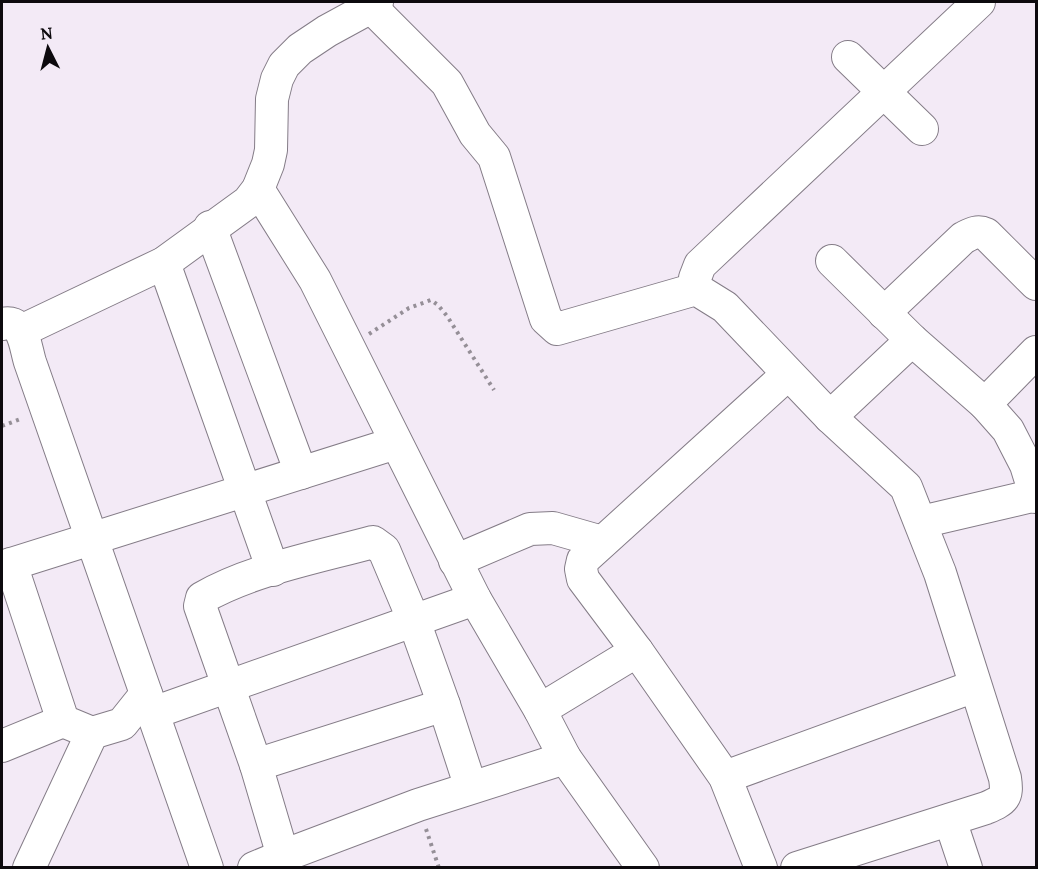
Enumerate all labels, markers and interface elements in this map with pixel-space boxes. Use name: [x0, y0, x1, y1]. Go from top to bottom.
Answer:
north arrow: [18, 18, 78, 78]
text: N: [39, 22, 54, 44]

